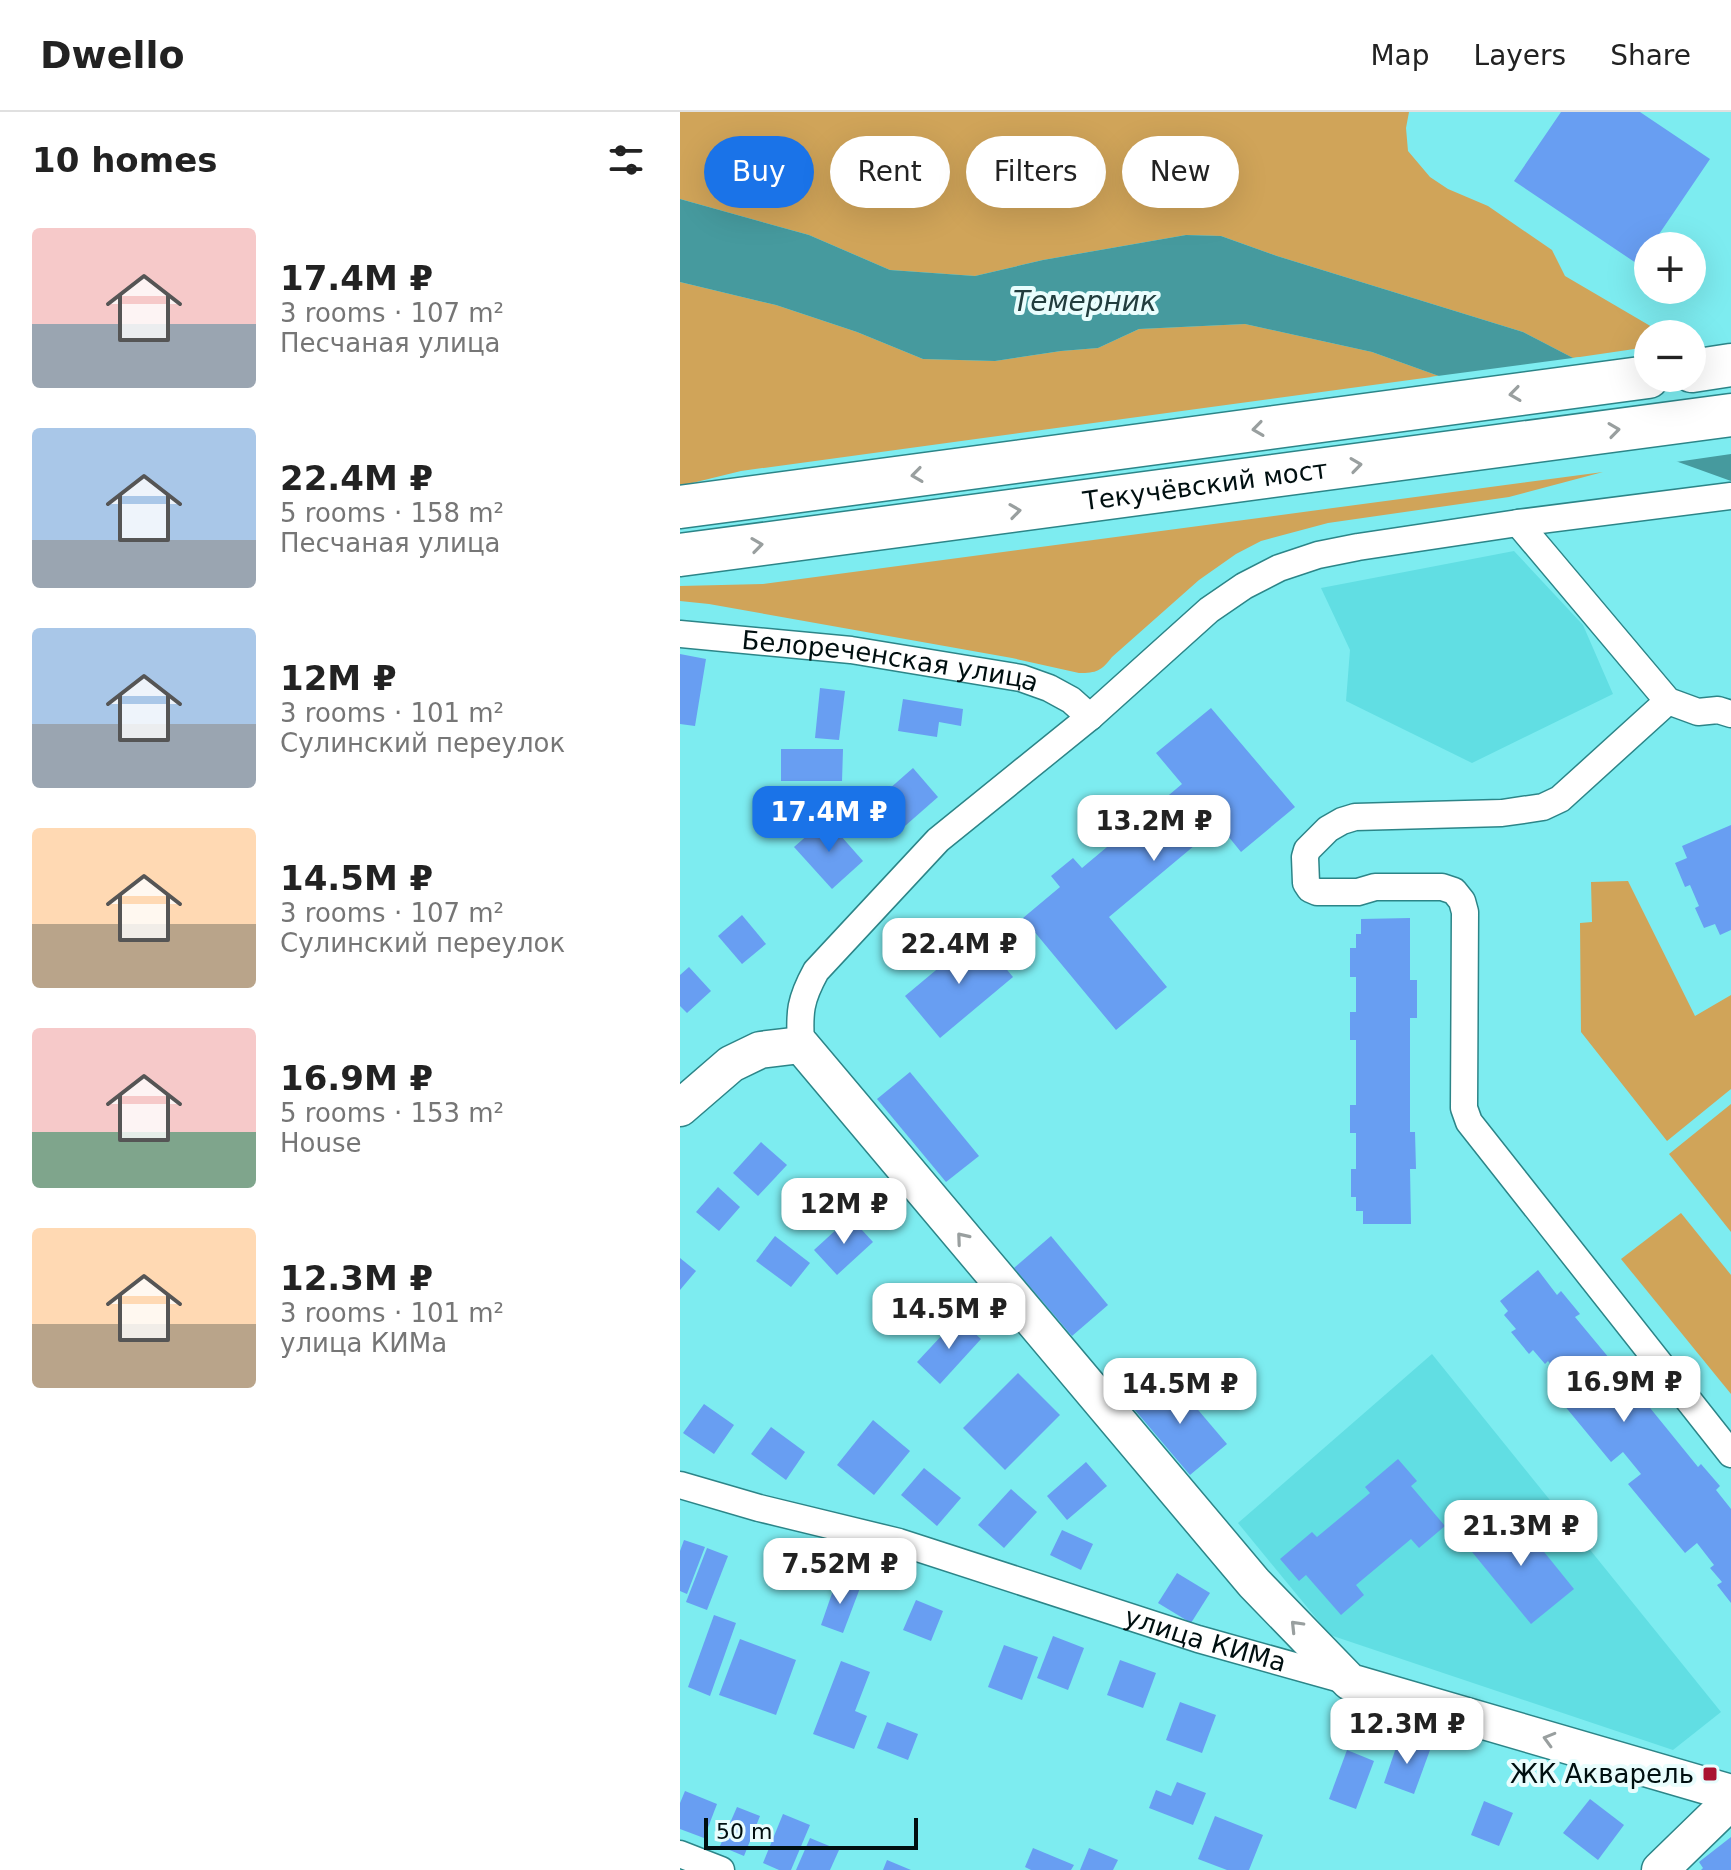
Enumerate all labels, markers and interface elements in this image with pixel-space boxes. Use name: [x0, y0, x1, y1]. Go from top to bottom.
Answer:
text: Dwello: [40, 33, 185, 77]
text: Map: [1370, 39, 1430, 72]
text: Layers: [1474, 39, 1566, 72]
text: Share: [1610, 39, 1691, 72]
chip: Buy: [704, 136, 814, 208]
chip: Rent: [830, 136, 950, 208]
chip: Filters: [966, 136, 1106, 208]
chip: New: [1122, 136, 1239, 208]
icon: filters: [604, 138, 648, 182]
text: 10 homes: [32, 140, 217, 180]
map controls: [1634, 232, 1706, 392]
button: +: [1634, 232, 1706, 304]
text: 17.4M ₽: [280, 258, 433, 298]
icon: home: [96, 260, 192, 356]
water label: Темерник: [1013, 285, 1157, 318]
text: 3 rooms · 107 m²: [280, 298, 504, 328]
button: −: [1634, 320, 1706, 392]
text: Песчаная улица: [280, 328, 501, 358]
one-way arrow: [1508, 386, 1521, 403]
one-way arrow: [1251, 420, 1264, 437]
one-way arrow: [1608, 422, 1621, 439]
street label: Текучёвский мост: [1080, 454, 1330, 516]
one-way arrow: [1349, 457, 1363, 474]
text: 22.4M ₽: [280, 458, 433, 498]
icon: home: [96, 460, 192, 556]
one-way arrow: [910, 466, 923, 483]
text: 5 rooms · 158 m²: [280, 498, 504, 528]
one-way arrow: [1009, 502, 1022, 519]
text: Песчаная улица: [280, 528, 501, 558]
one-way arrow: [750, 537, 764, 554]
street label: Белореченская улица: [740, 625, 1043, 698]
text: 12M ₽: [280, 658, 397, 698]
icon: home: [96, 660, 192, 756]
text: 3 rooms · 101 m²: [280, 698, 504, 728]
text: Сулинский переулок: [280, 728, 565, 758]
pin: 17.4M ₽: [755, 786, 903, 854]
pin: 13.2M ₽: [1080, 795, 1228, 863]
text: 17.4M ₽: [770, 797, 888, 827]
text: 13.2M ₽: [1095, 806, 1213, 836]
text: 14.5M ₽: [280, 858, 433, 898]
icon: home: [96, 860, 192, 956]
text: 3 rooms · 107 m²: [280, 898, 504, 928]
pin: 22.4M ₽: [885, 918, 1033, 986]
text: Сулинский переулок: [280, 928, 565, 958]
text: 22.4M ₽: [900, 929, 1018, 959]
text: 16.9M ₽: [280, 1058, 433, 1098]
icon: home: [96, 1060, 192, 1156]
text: 5 rooms · 153 m²: [280, 1098, 504, 1128]
text: House: [280, 1128, 361, 1158]
pin: 12M ₽: [788, 1178, 900, 1246]
text: 12M ₽: [799, 1189, 889, 1219]
one-way arrow: [957, 1232, 972, 1247]
text: 12.3M ₽: [280, 1258, 433, 1298]
icon: home: [96, 1260, 192, 1356]
pin: 14.5M ₽: [875, 1283, 1023, 1351]
text: 14.5M ₽: [890, 1294, 1008, 1324]
text: 3 rooms · 101 m²: [280, 1298, 504, 1328]
text: улица КИМа: [280, 1328, 447, 1358]
pin: 16.9M ₽: [1550, 1356, 1698, 1424]
pin: 14.5M ₽: [1106, 1358, 1254, 1426]
text: 16.9M ₽: [1565, 1367, 1683, 1397]
text: 14.5M ₽: [1121, 1369, 1239, 1399]
pin: 21.3M ₽: [1447, 1500, 1595, 1568]
text: 21.3M ₽: [1462, 1511, 1580, 1541]
pin: 7.52M ₽: [766, 1538, 914, 1606]
text: 7.52M ₽: [781, 1549, 899, 1579]
street label: улица КИМа: [1121, 1601, 1290, 1678]
one-way arrow: [1291, 1621, 1305, 1635]
pin: 12.3M ₽: [1333, 1698, 1481, 1766]
text: 12.3M ₽: [1348, 1709, 1466, 1739]
one-way arrow: [1542, 1732, 1556, 1748]
place label: ЖК Акварель: [1510, 1759, 1694, 1789]
marker: ЖК Акварель: [1701, 1765, 1719, 1783]
scale bar: [704, 1814, 918, 1850]
text: 50 m: [716, 1819, 772, 1844]

